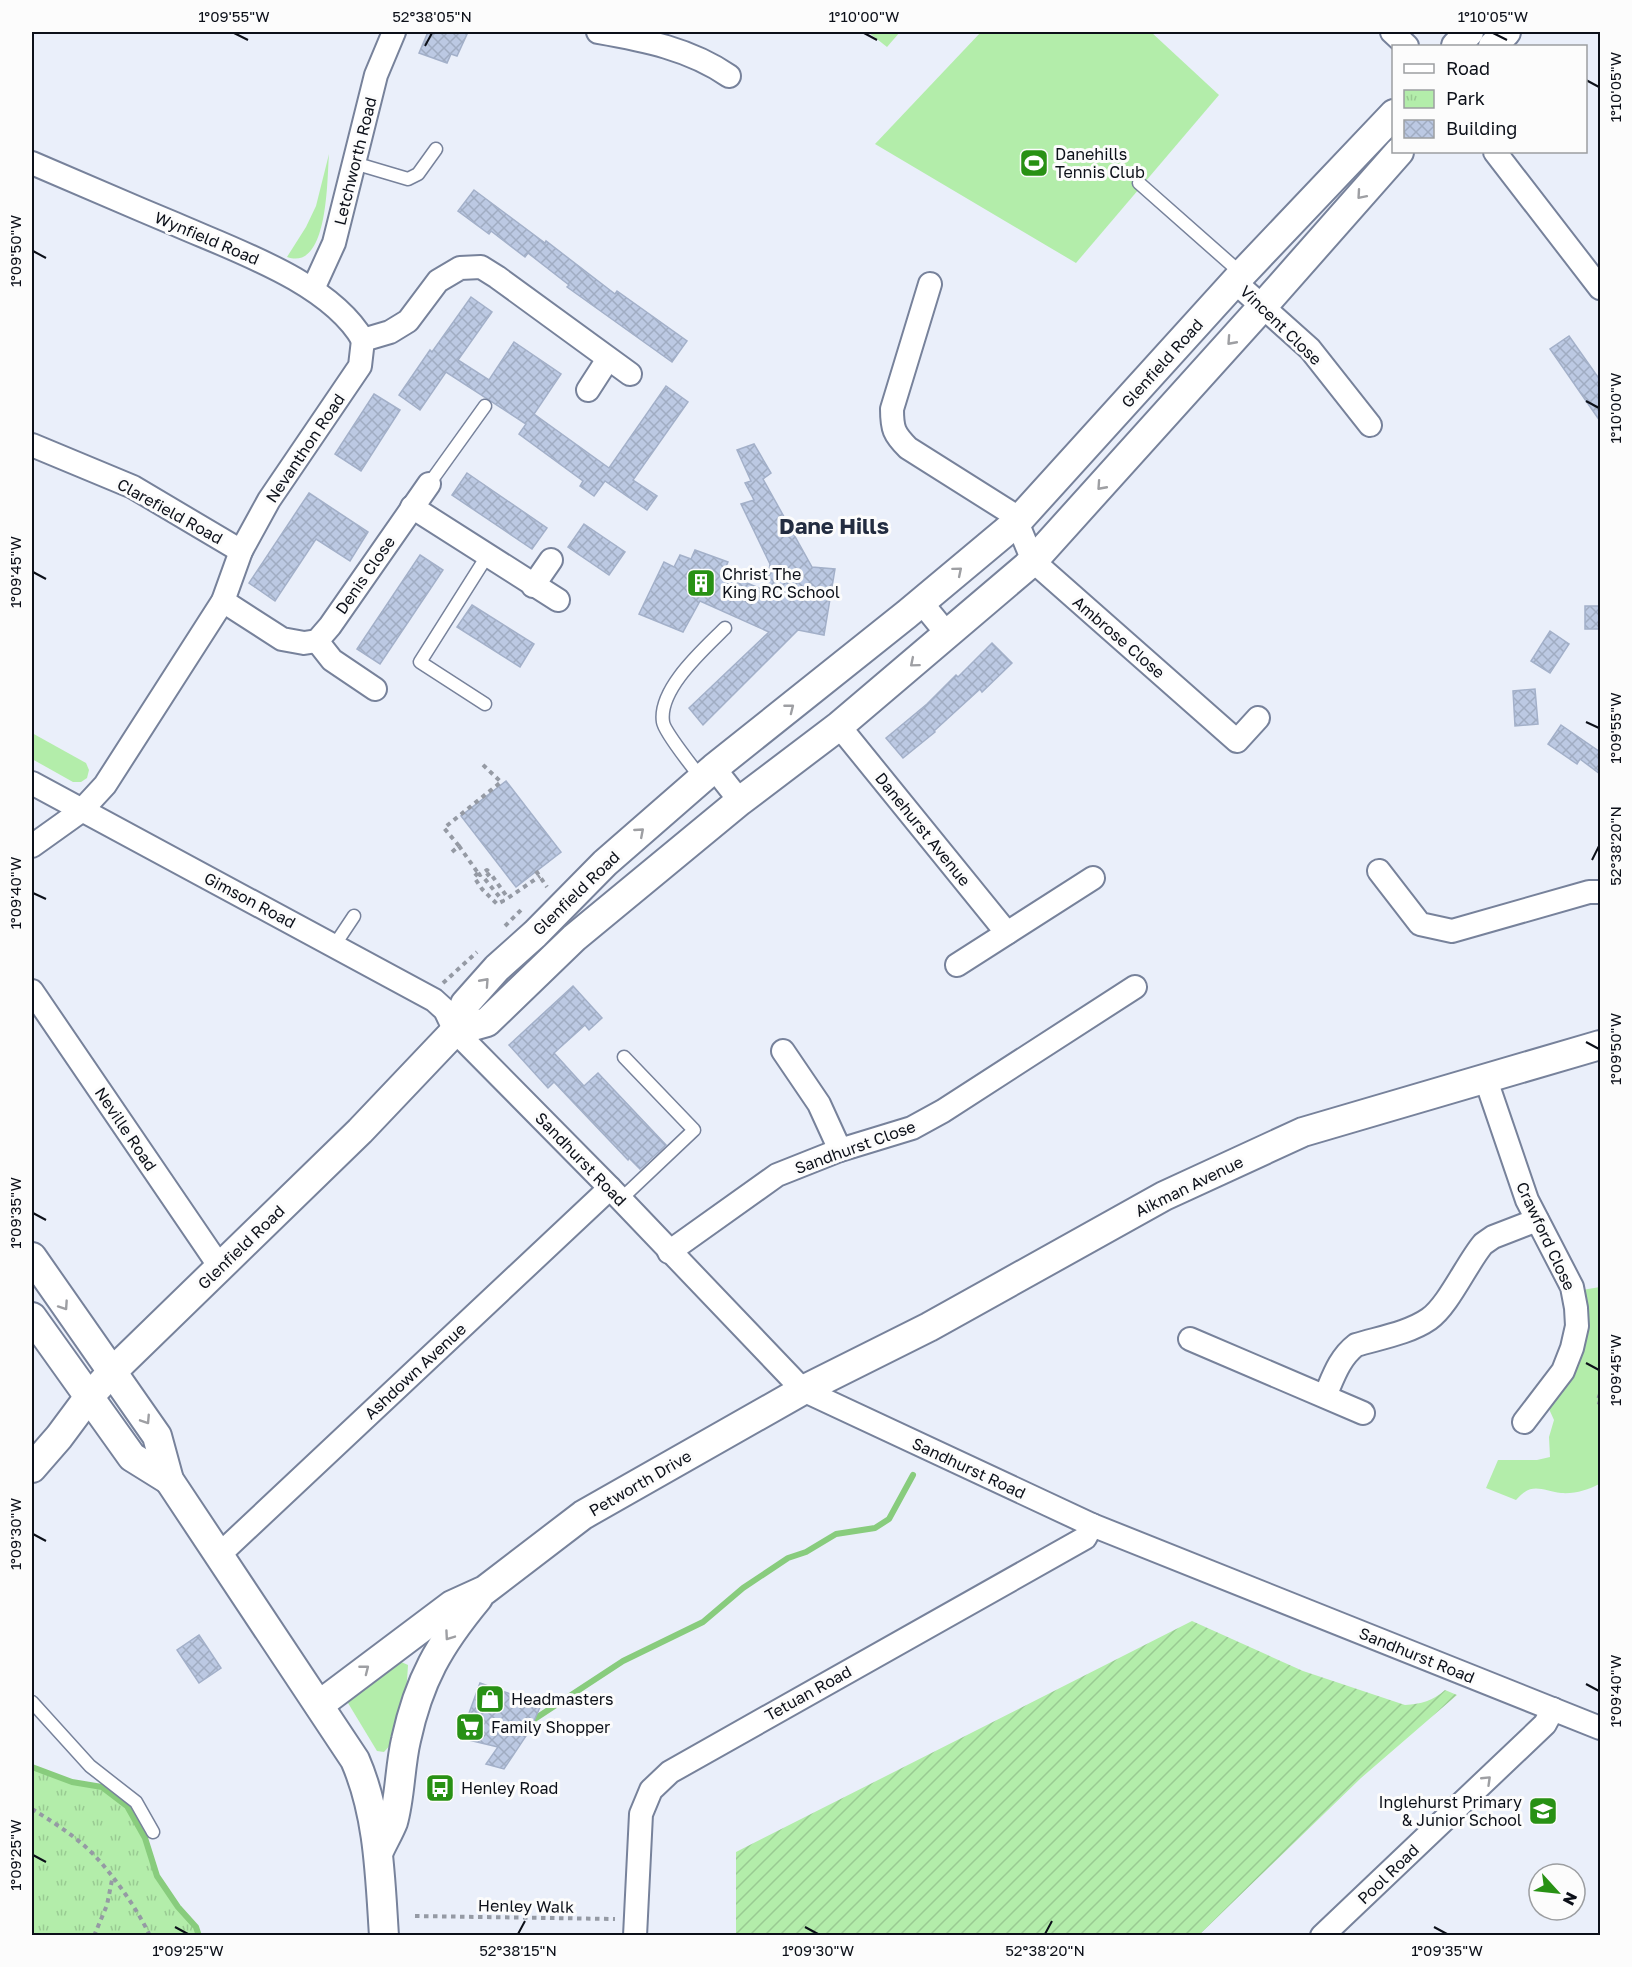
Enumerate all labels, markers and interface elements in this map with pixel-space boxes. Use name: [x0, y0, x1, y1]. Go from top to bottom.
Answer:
text: 1°09'55"W: [198, 7, 270, 25]
text: 52°38'05"N: [392, 7, 472, 25]
text: 1°10'00"W: [829, 7, 899, 25]
text: 1°10'05"W: [1458, 7, 1528, 25]
legend: [1392, 45, 1587, 153]
text: 1°10'05"W: [1606, 52, 1624, 122]
text: Road: [1446, 57, 1490, 79]
text: Park: [1446, 87, 1485, 109]
street label: Letchworth Road: [329, 95, 381, 227]
text: Building: [1446, 117, 1517, 139]
place label: Danehills Tennis Club: [1055, 144, 1145, 182]
sports icon: Danehills Tennis Club: [1018, 147, 1050, 179]
one-way arrow: [1357, 189, 1368, 199]
street label: Wynfield Road: [152, 207, 262, 269]
text: 1°09'50"W: [6, 215, 24, 287]
street label: Vincent Close: [1236, 281, 1326, 369]
street label: Glenfield Road: [1117, 314, 1207, 412]
one-way arrow: [1227, 335, 1238, 345]
text: 1°10'00"W: [1606, 373, 1624, 443]
street label: Nevanthon Road: [261, 390, 349, 506]
street label: Clarefield Road: [114, 474, 226, 548]
one-way arrow: [1097, 479, 1108, 490]
district label: Dane Hills: [779, 512, 889, 539]
street label: Denis Close: [331, 532, 399, 618]
text: 1°09'45"W: [6, 536, 24, 608]
place label: Christ The King RC School: [722, 564, 840, 602]
building icon: Christ The King RC School: [685, 567, 717, 599]
one-way arrow: [951, 568, 962, 579]
street label: Ambrose Close: [1069, 592, 1169, 682]
one-way arrow: [910, 656, 921, 667]
text: 1°09'55"W: [1606, 692, 1624, 764]
one-way arrow: [784, 704, 795, 715]
street label: Danehurst Avenue: [871, 768, 975, 890]
text: 52°38'20"N: [1606, 806, 1624, 886]
one-way arrow: [633, 828, 644, 839]
street label: Glenfield Road: [528, 847, 624, 939]
text: 1°09'40"W: [6, 857, 24, 929]
street label: Gimson Road: [201, 867, 299, 933]
one-way arrow: [478, 978, 489, 989]
text: 1°09'50"W: [1606, 1013, 1624, 1085]
street label: Neville Road: [91, 1083, 161, 1175]
street label: Sandhurst Road: [531, 1108, 631, 1210]
street label: Sandhurst Close: [792, 1116, 918, 1178]
street label: Aikman Avenue: [1132, 1151, 1246, 1221]
text: 1°09'35"W: [6, 1177, 24, 1249]
street label: Crawford Close: [1512, 1179, 1580, 1293]
street label: Glenfield Road: [193, 1201, 289, 1293]
one-way arrow: [57, 1299, 68, 1310]
street label: Ashdown Avenue: [360, 1319, 470, 1423]
text: 1°09'45"W: [1606, 1334, 1624, 1406]
one-way arrow: [139, 1413, 150, 1424]
street label: Sandhurst Road: [909, 1433, 1029, 1503]
street label: Petworth Drive: [585, 1446, 695, 1520]
text: 1°09'30"W: [6, 1498, 24, 1570]
street label: Sandhurst Road: [1356, 1623, 1478, 1687]
one-way arrow: [445, 1629, 456, 1640]
text: 1°09'40"W: [1606, 1655, 1624, 1727]
street label: Tetuan Road: [761, 1661, 855, 1725]
one-way arrow: [358, 1666, 369, 1677]
shop icon: Headmasters: [474, 1683, 506, 1715]
place label: Headmasters: [511, 1689, 613, 1709]
supermarket icon: Family Shopper: [454, 1711, 486, 1743]
place label: Family Shopper: [491, 1717, 610, 1737]
bus stop icon: Henley Road: [424, 1772, 456, 1804]
one-way arrow: [1480, 1776, 1491, 1787]
place label: Henley Road: [461, 1778, 558, 1798]
place label: Inglehurst Primary & Junior School: [1379, 1792, 1522, 1830]
school or university icon: Inglehurst Primary & Junior School: [1527, 1795, 1559, 1827]
text: 1°09'25"W: [6, 1819, 24, 1891]
street label: Pool Road: [1353, 1840, 1423, 1908]
north arrow: [1527, 1862, 1587, 1922]
text: N: [1559, 1889, 1582, 1909]
street label: Henley Walk: [478, 1895, 574, 1917]
text: 1°09'25"W: [152, 1941, 224, 1959]
text: 52°38'15"N: [479, 1941, 557, 1959]
text: 1°09'30"W: [782, 1941, 854, 1959]
text: 52°38'20"N: [1005, 1941, 1085, 1959]
text: 1°09'35"W: [1411, 1941, 1483, 1959]

